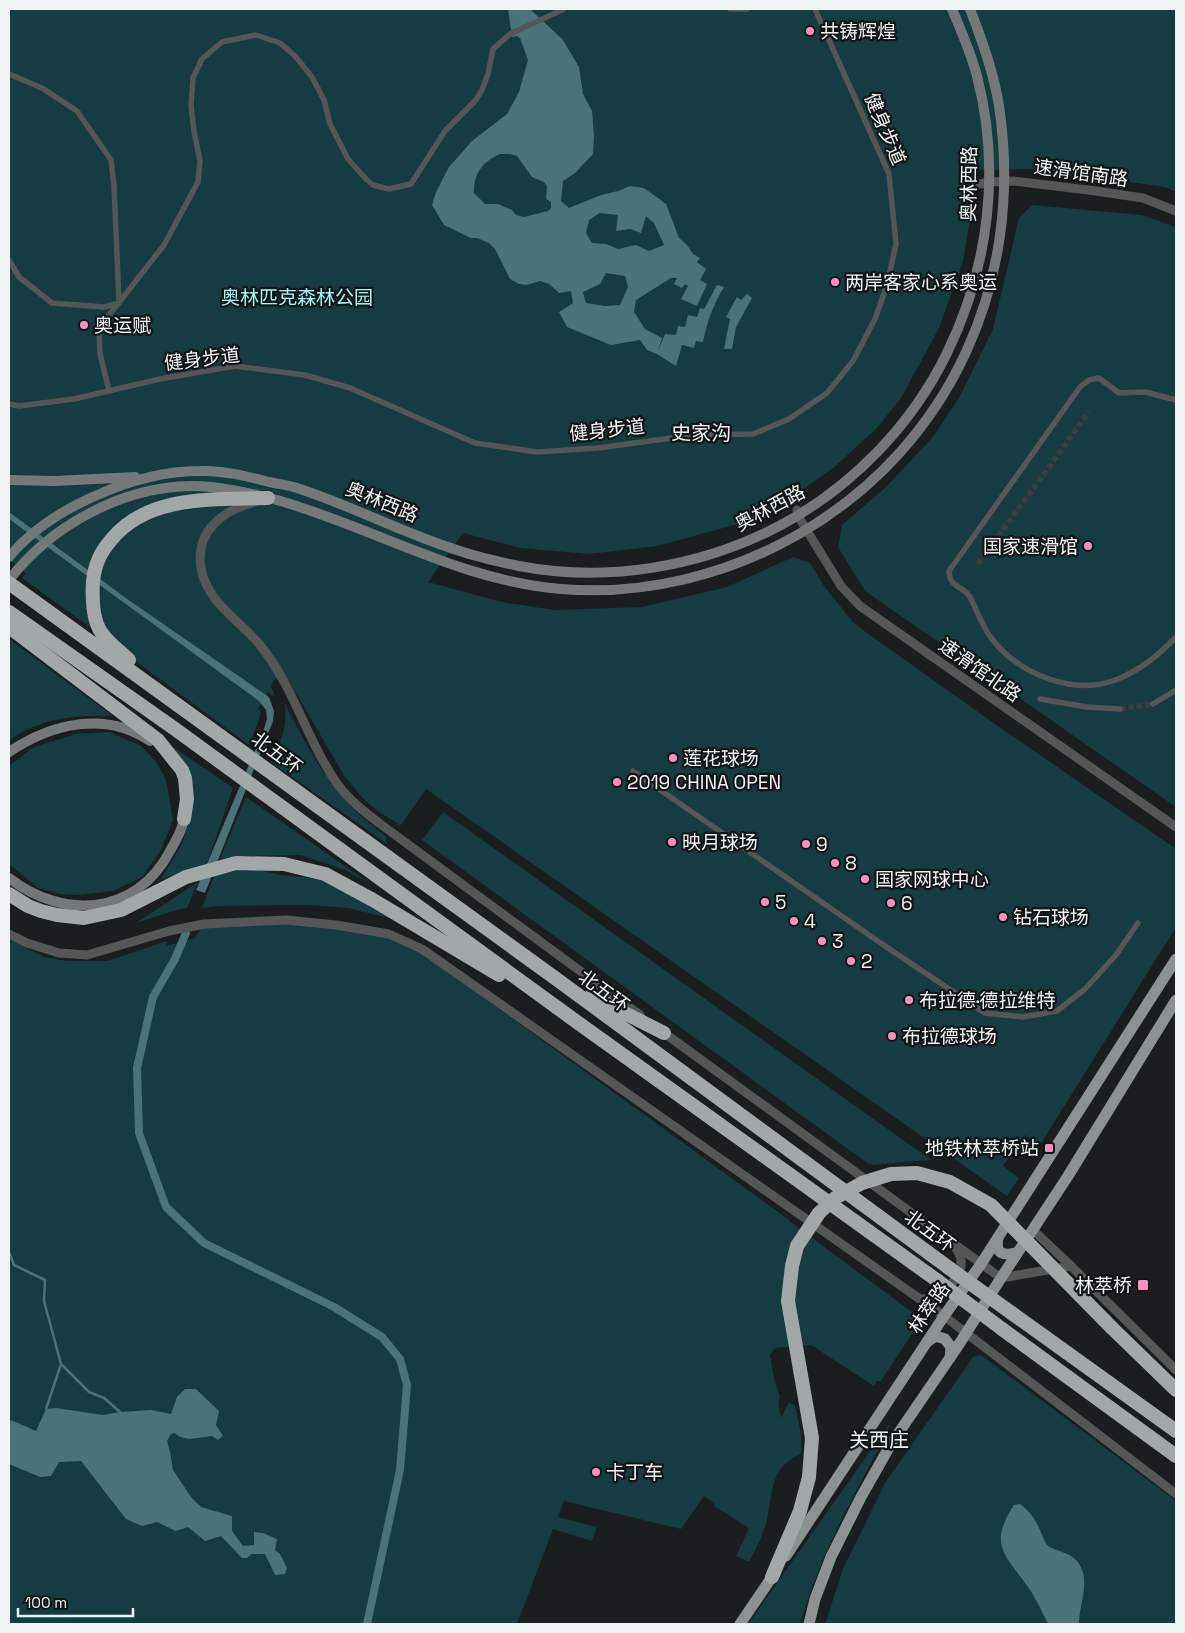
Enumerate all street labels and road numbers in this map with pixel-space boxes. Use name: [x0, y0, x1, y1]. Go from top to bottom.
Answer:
street label: 健身步道: [859, 89, 911, 169]
street label: 奥林西路: [956, 146, 982, 222]
street label: 速滑馆南路: [1032, 154, 1130, 192]
street label: 健身步道: [163, 342, 241, 376]
street label: 健身步道: [568, 414, 646, 446]
street label: 奥林西路: [342, 476, 422, 528]
street label: 奥林西路: [731, 479, 809, 537]
street label: 速滑馆北路: [934, 633, 1026, 707]
street label: 北五环: [247, 726, 307, 780]
street label: 北五环: [574, 964, 634, 1018]
street label: 北五环: [900, 1204, 960, 1258]
street label: 林萃路: [903, 1277, 955, 1339]

